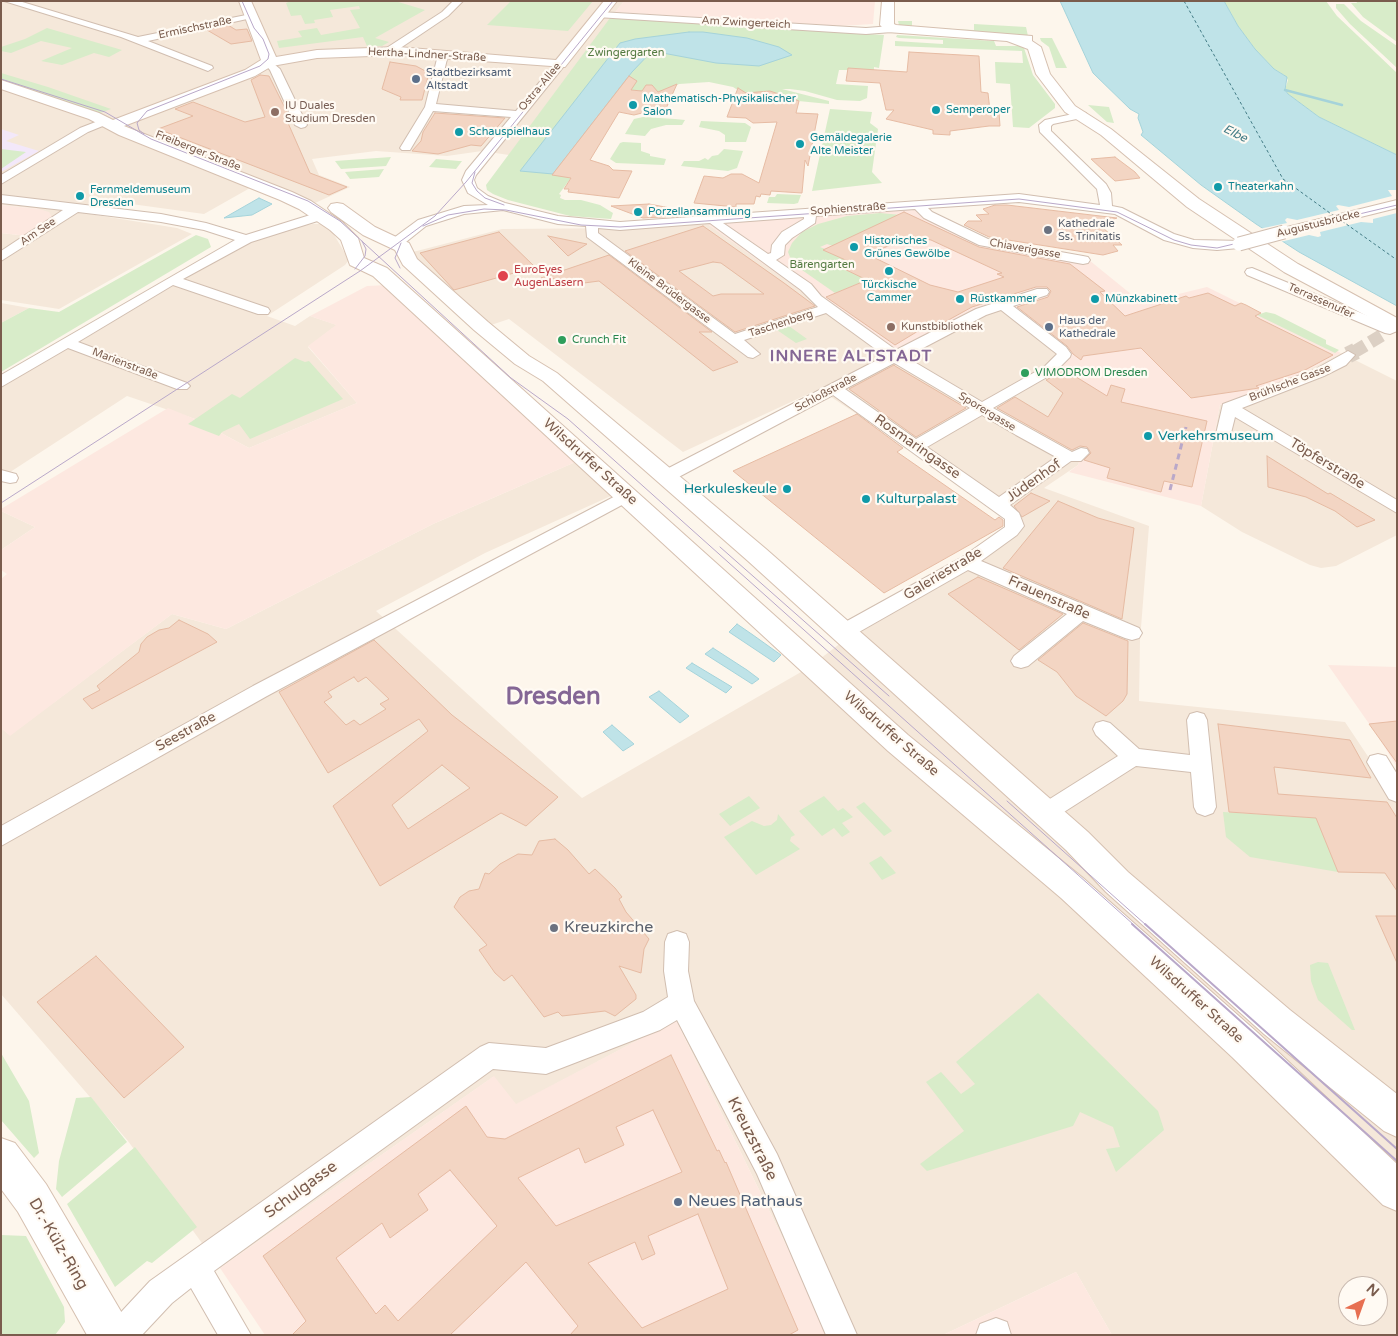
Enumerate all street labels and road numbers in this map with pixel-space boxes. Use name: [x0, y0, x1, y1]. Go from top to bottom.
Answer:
street label: Ermischstraße: [157, 14, 233, 42]
street label: Am Zwingerteich: [701, 14, 791, 32]
street label: Hertha-Lindner-Straße: [368, 45, 486, 65]
street label: Ostra-Allee: [516, 60, 564, 114]
street label: Freiberger Straße: [153, 128, 243, 174]
street label: Sophienstraße: [810, 200, 886, 218]
street label: Augustusbrücke: [1275, 207, 1361, 241]
street label: Am See: [18, 215, 58, 249]
street label: Chiaverigasse: [988, 236, 1062, 262]
street label: Kleine Brüdergasse: [625, 256, 713, 326]
street label: Terrassenufer: [1286, 280, 1356, 322]
street label: Taschenberg: [747, 307, 815, 341]
street label: Marienstraße: [90, 345, 160, 383]
street label: Brühlsche Gasse: [1247, 361, 1333, 405]
street label: Schloßstraße: [793, 371, 859, 415]
street label: Sporergasse: [956, 390, 1018, 434]
street label: Rosmaringasse: [871, 411, 963, 483]
street label: Wilsdruffer Straße: [539, 415, 641, 509]
street label: Töpferstraße: [1286, 435, 1368, 493]
street label: Jüdenhof: [1004, 456, 1064, 506]
street label: Galeriestraße: [901, 544, 985, 604]
street label: Frauenstraße: [1005, 572, 1093, 624]
street label: Wilsdruffer Straße: [840, 688, 942, 780]
street label: Seestraße: [153, 709, 219, 755]
street label: Wilsdruffer Straße: [1145, 953, 1247, 1047]
street label: Kreuzstraße: [723, 1094, 781, 1184]
street label: Schulgasse: [261, 1157, 341, 1223]
street label: Dr.-Külz-Ring: [24, 1195, 92, 1293]

